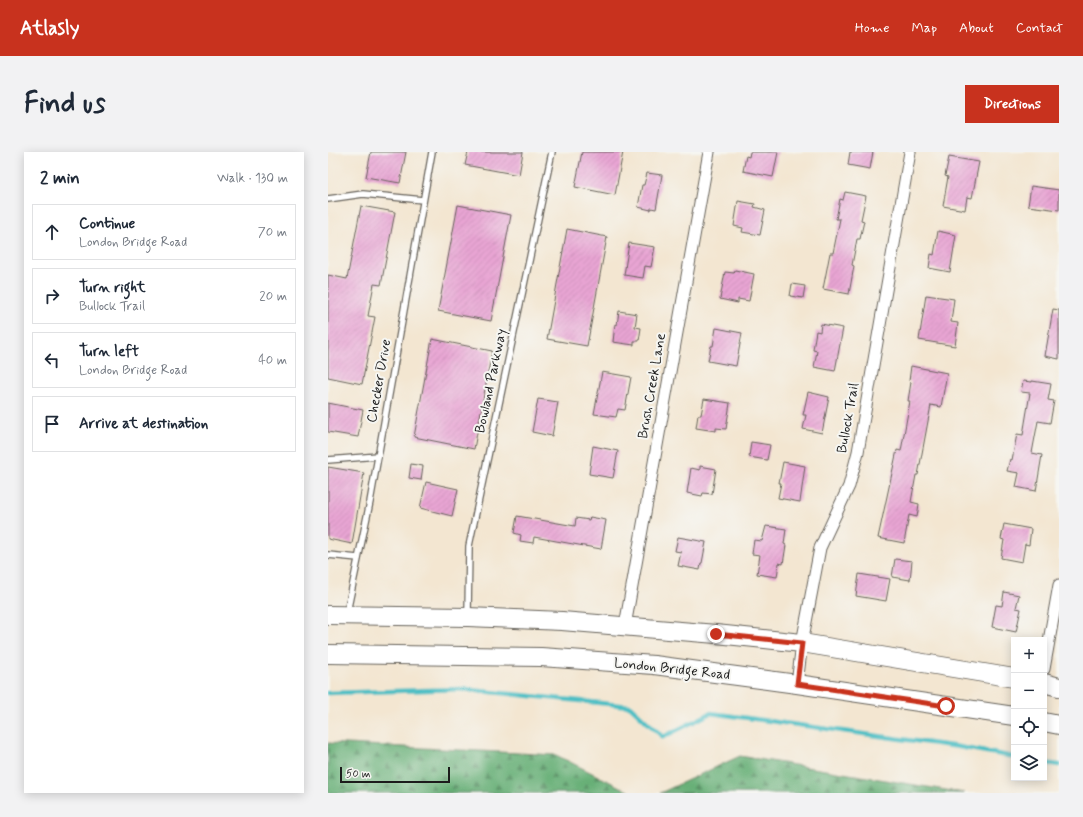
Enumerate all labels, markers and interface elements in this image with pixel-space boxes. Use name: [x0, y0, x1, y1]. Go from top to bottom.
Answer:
text: Atlasly: [20, 16, 79, 41]
text: Home: [855, 19, 889, 37]
text: Map: [911, 19, 937, 37]
text: About: [959, 19, 994, 37]
text: Contact: [1016, 19, 1063, 37]
button: Directions: [965, 85, 1059, 123]
text: Find us: [24, 86, 105, 123]
text: 2 min: [40, 167, 80, 189]
text: Walk · 130 m: [217, 170, 288, 187]
text: Continue: [79, 214, 135, 234]
icon: ahead: [41, 221, 63, 243]
text: 70 m: [258, 224, 287, 241]
text: London Bridge Road: [79, 234, 187, 251]
text: Turn right: [79, 278, 146, 298]
icon: right: [41, 285, 63, 307]
text: 20 m: [259, 288, 287, 305]
text: Bullock Trail: [79, 298, 145, 315]
street label: Bowland Parkway: [471, 327, 511, 435]
street label: Brush Creek Lane: [634, 332, 670, 440]
street label: Checker Drive: [363, 338, 395, 424]
text: Turn left: [79, 342, 139, 362]
icon: left: [41, 349, 63, 371]
text: 40 m: [258, 352, 287, 369]
text: London Bridge Road: [79, 362, 187, 379]
street label: Bullock Trail: [833, 381, 863, 455]
icon: arrive: [41, 413, 63, 435]
text: Arrive at destination: [79, 414, 208, 434]
route end: [707, 625, 725, 643]
map controls: [1011, 637, 1047, 781]
button: +: [1011, 637, 1047, 673]
street label: London Bridge Road: [613, 654, 731, 686]
button: −: [1011, 673, 1047, 709]
route start: [937, 697, 955, 715]
button: locate: [1011, 709, 1047, 745]
button: layers: [1011, 745, 1047, 781]
scale bar: [340, 765, 450, 784]
text: 50 m: [346, 767, 371, 781]

